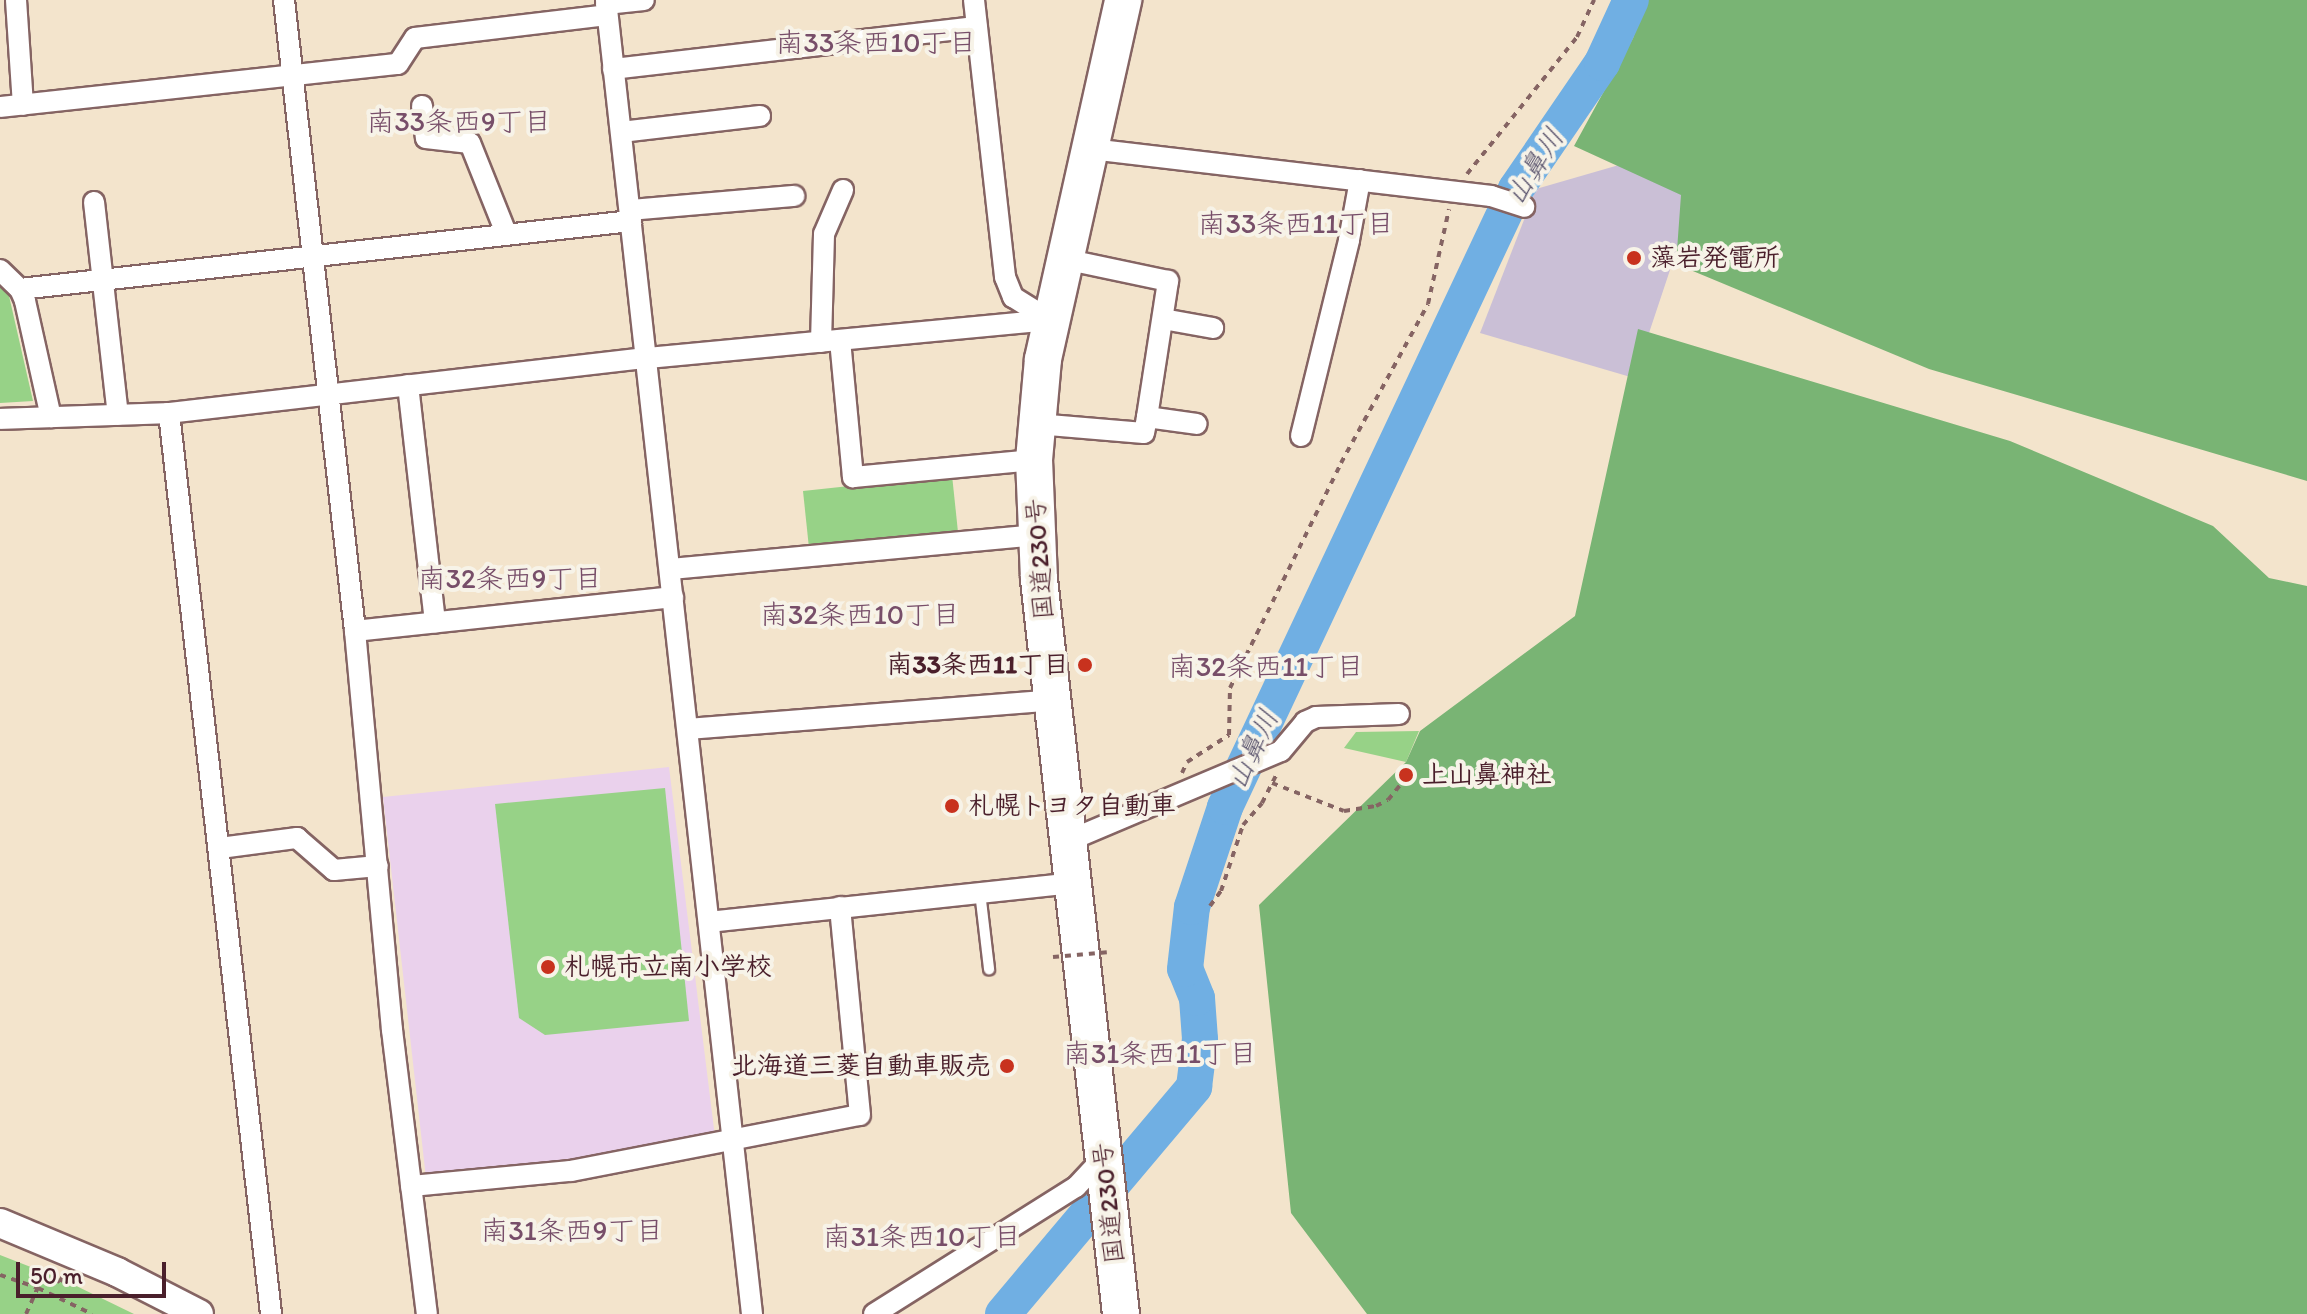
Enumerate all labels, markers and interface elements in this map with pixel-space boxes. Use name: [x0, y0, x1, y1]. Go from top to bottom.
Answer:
district label: 南33条西10丁目: [776, 25, 976, 59]
district label: 南33条西9丁目: [366, 104, 552, 138]
water label: 山鼻川: [1497, 121, 1571, 211]
district label: 南33条西11丁目: [1198, 206, 1394, 240]
place label: 藻岩発電所: [1650, 242, 1780, 274]
marker: 藻岩発電所: [1625, 249, 1643, 267]
street label: 国道230号: [1020, 497, 1060, 621]
district label: 南32条西9丁目: [418, 561, 602, 595]
district label: 南32条西10丁目: [760, 597, 960, 631]
place label: 南33条西11丁目: [887, 649, 1069, 681]
district label: 南32条西11丁目: [1168, 649, 1364, 683]
marker: 南33条西11丁目: [1076, 656, 1094, 674]
water label: 山鼻川: [1219, 704, 1285, 794]
place label: 上山鼻神社: [1422, 759, 1552, 791]
marker: 上山鼻神社: [1397, 766, 1415, 784]
place label: 札幌トヨタ自動車: [968, 790, 1176, 822]
marker: 札幌トヨタ自動車: [943, 797, 961, 815]
place label: 札幌市立南小学校: [564, 951, 772, 983]
marker: 札幌市立南小学校: [539, 958, 557, 976]
district label: 南31条西11丁目: [1063, 1036, 1257, 1070]
place label: 北海道三菱自動車販売: [731, 1050, 991, 1082]
marker: 北海道三菱自動車販売: [998, 1057, 1016, 1075]
street label: 国道230号: [1087, 1141, 1131, 1265]
district label: 南31条西9丁目: [481, 1213, 663, 1247]
district label: 南31条西10丁目: [823, 1219, 1021, 1253]
scale bar: [20, 1246, 170, 1296]
text: 50 m: [30, 1261, 83, 1290]

